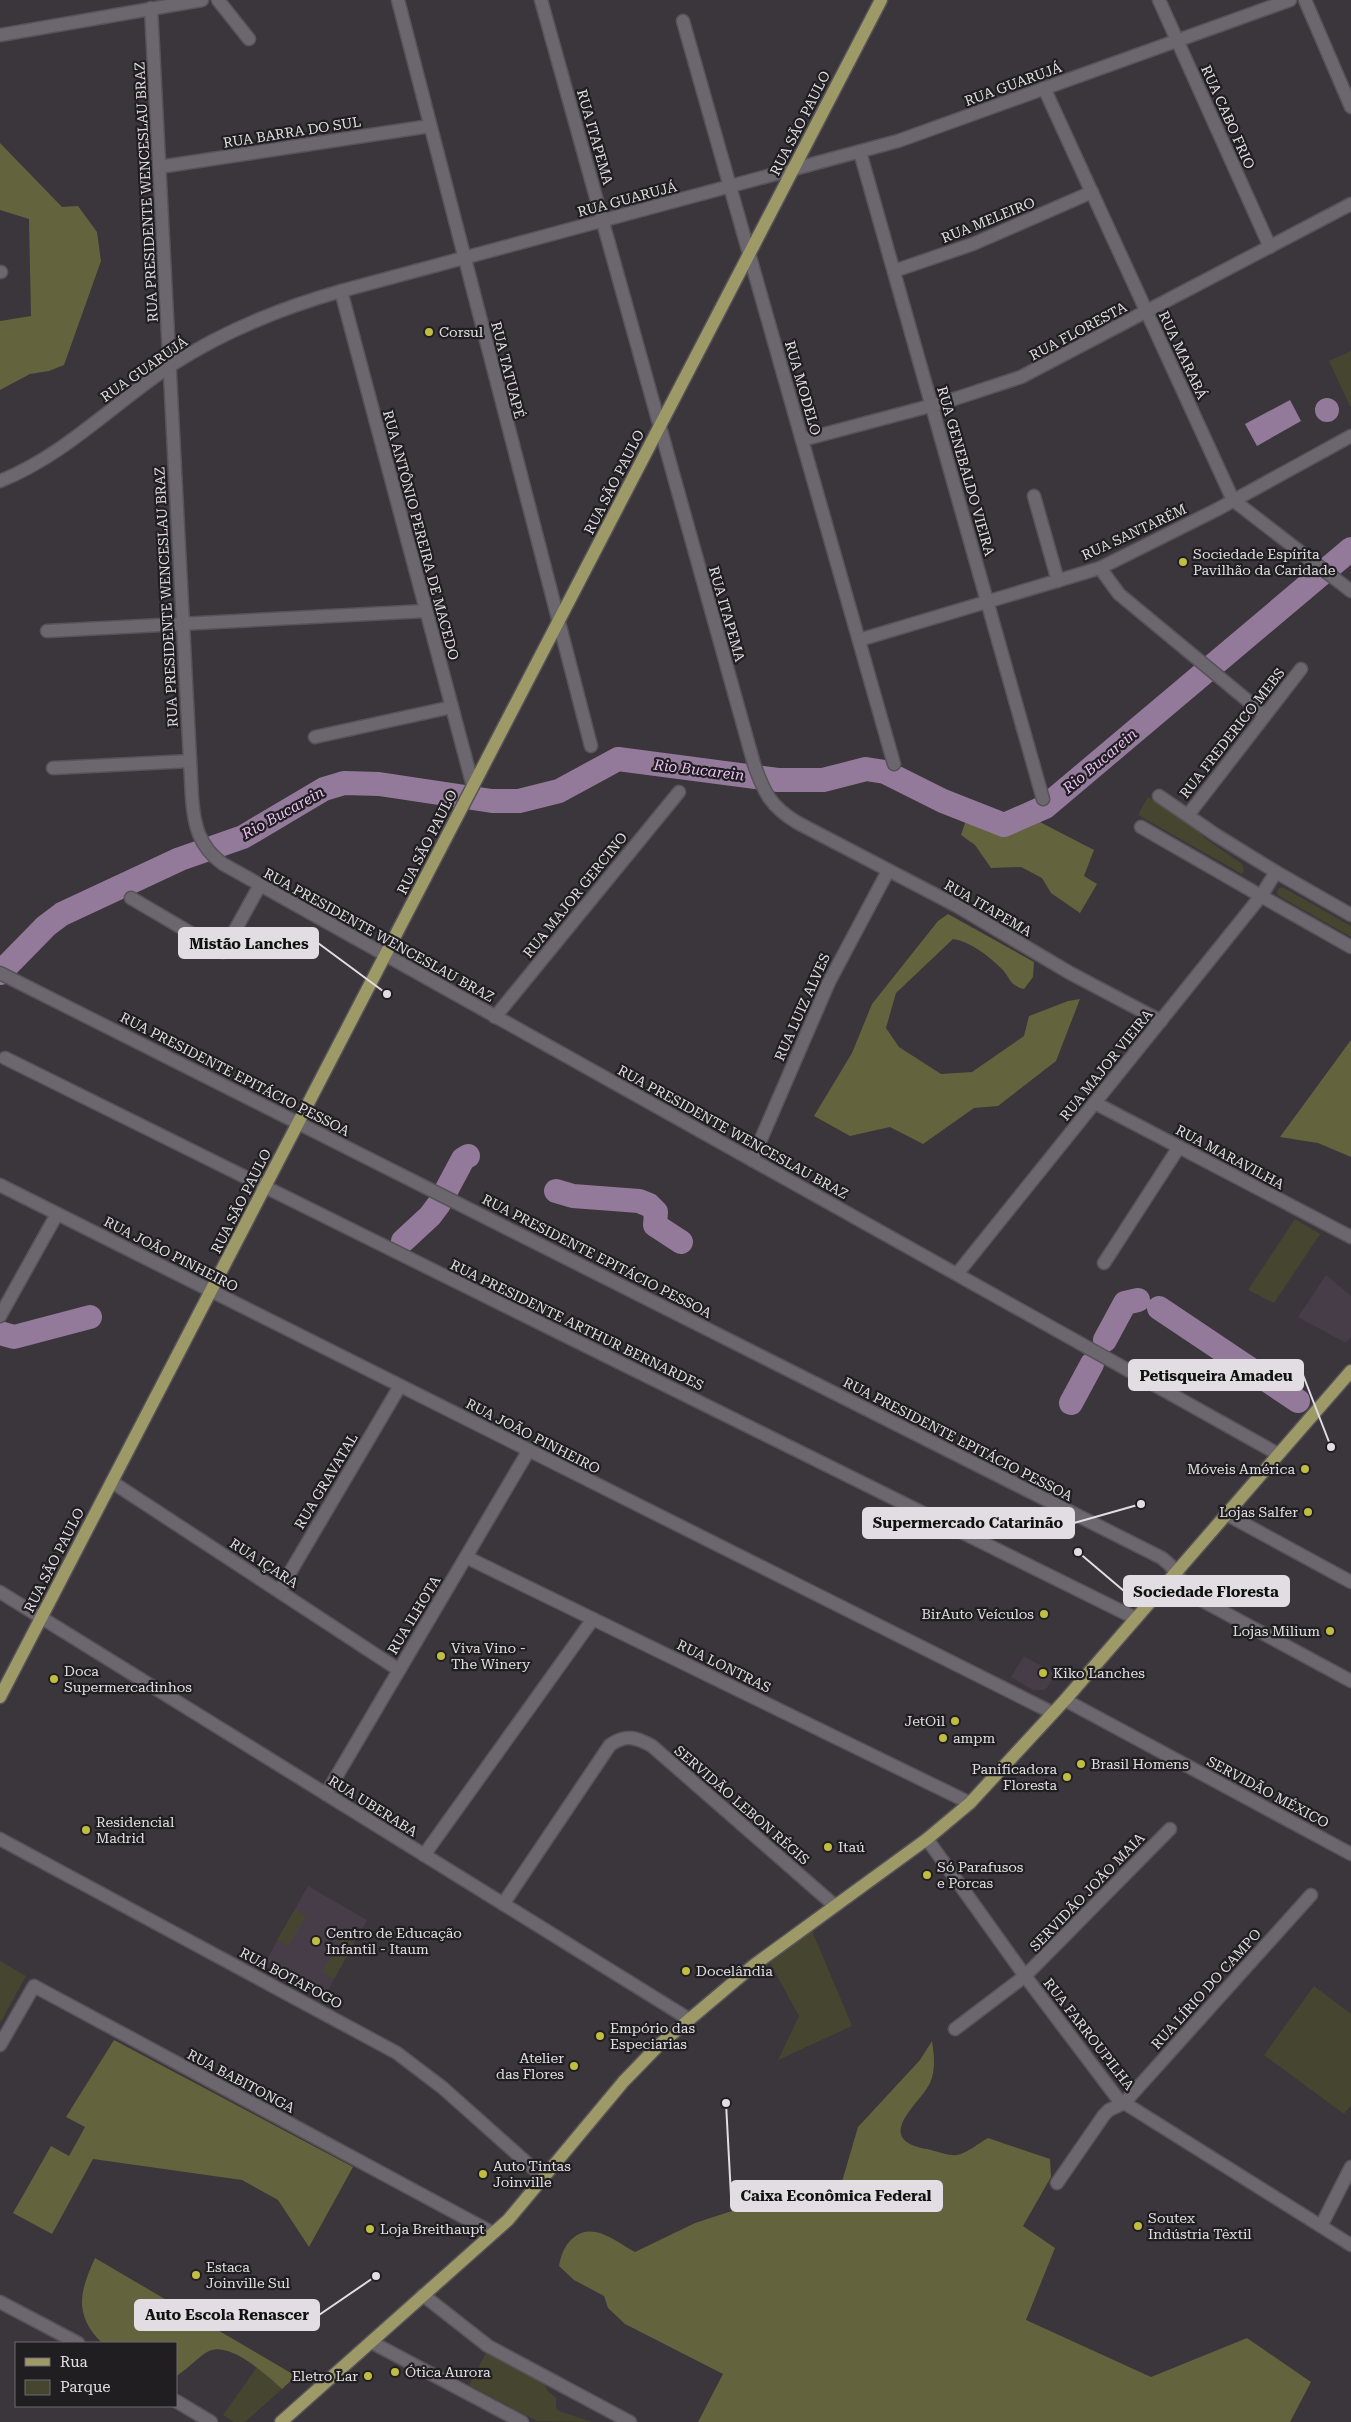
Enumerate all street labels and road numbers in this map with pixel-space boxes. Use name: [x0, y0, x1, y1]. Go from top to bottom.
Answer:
street label: RUA GUARUJÁ: [962, 59, 1064, 109]
street label: RUA PRESIDENTE WENCESLAU BRAZ: [131, 61, 161, 323]
street label: RUA CABO FRIO: [1198, 63, 1258, 171]
street label: RUA SÃO PAULO: [767, 68, 833, 178]
street label: RUA ITAPEMA: [574, 87, 616, 187]
street label: RUA BARRA DO SUL: [222, 113, 362, 151]
street label: RUA GUARUJÁ: [576, 178, 679, 220]
street label: RUA MELEIRO: [939, 194, 1037, 246]
street label: RUA FLORESTA: [1027, 299, 1129, 363]
street label: RUA MARABÁ: [1156, 308, 1210, 402]
street label: RUA TATUAPÉ: [488, 320, 528, 420]
street label: RUA GUARUJÁ: [98, 333, 191, 405]
street label: RUA MODELO: [782, 339, 824, 437]
street label: RUA GENEBALDO VIEIRA: [934, 384, 998, 558]
street label: RUA ANTÔNIO PEREIRA DE MACEDO: [380, 408, 462, 662]
street label: RUA SÃO PAULO: [581, 427, 647, 537]
street label: RUA PRESIDENTE WENCESLAU BRAZ: [151, 466, 181, 728]
street label: RUA SANTARÉM: [1079, 501, 1189, 563]
street label: RUA ITAPEMA: [706, 564, 748, 664]
street label: RUA FREDERICO MEBS: [1176, 665, 1288, 801]
street label: RUA SÃO PAULO: [394, 787, 460, 897]
street label: RUA MAJOR GERCINO: [520, 829, 630, 961]
street label: RUA PRESIDENTE WENCESLAU BRAZ: [261, 865, 497, 1005]
street label: RUA ITAPEMA: [941, 876, 1035, 940]
street label: RUA LUIZ ALVES: [771, 950, 833, 1063]
street label: RUA MAJOR VIEIRA: [1056, 1006, 1156, 1124]
street label: RUA PRESIDENTE EPITÁCIO PESSOA: [118, 1009, 352, 1139]
street label: RUA PRESIDENTE WENCESLAU BRAZ: [615, 1062, 851, 1202]
street label: RUA MARAVILHA: [1173, 1122, 1287, 1192]
street label: RUA SÃO PAULO: [208, 1146, 274, 1256]
street label: RUA PRESIDENTE EPITÁCIO PESSOA: [480, 1191, 714, 1321]
street label: RUA JOÃO PINHEIRO: [101, 1213, 241, 1295]
street label: RUA PRESIDENTE ARTHUR BERNARDES: [448, 1256, 707, 1394]
street label: RUA PRESIDENTE EPITÁCIO PESSOA: [841, 1374, 1075, 1504]
street label: RUA JOÃO PINHEIRO: [463, 1395, 603, 1477]
street label: RUA GRAVATAL: [291, 1430, 361, 1532]
street label: RUA SÃO PAULO: [21, 1505, 87, 1615]
street label: RUA IÇARA: [227, 1535, 301, 1591]
street label: RUA ILHOTA: [384, 1573, 444, 1657]
street label: RUA LONTRAS: [674, 1636, 774, 1696]
street label: SERVIDÃO LEBON RÉGIS: [671, 1742, 813, 1868]
street label: SERVIDÃO MÉXICO: [1204, 1753, 1332, 1831]
street label: RUA UBERABA: [326, 1772, 421, 1840]
street label: SERVIDÃO JOÃO MAIA: [1026, 1829, 1148, 1954]
street label: RUA LÍRIO DO CAMPO: [1148, 1926, 1264, 2052]
street label: RUA BOTAFOGO: [237, 1944, 345, 2012]
street label: RUA FARROUPILHA: [1040, 1975, 1138, 2093]
street label: RUA BABITONGA: [185, 2046, 298, 2116]

